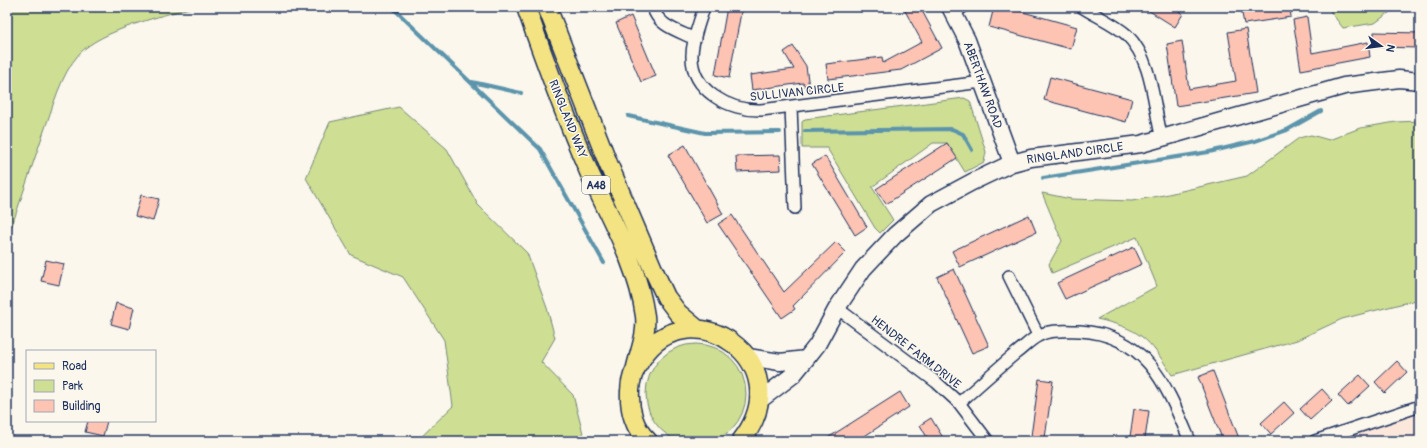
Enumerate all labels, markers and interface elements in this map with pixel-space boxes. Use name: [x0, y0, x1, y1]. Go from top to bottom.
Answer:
north arrow: [1361, 26, 1401, 66]
street label: ABERTHAW ROAD: [960, 40, 1005, 131]
text: N: [1383, 43, 1397, 54]
street label: RINGLAND WAY: [545, 78, 590, 161]
street label: SULLIVAN CIRCLE: [749, 80, 845, 105]
street label: RINGLAND CIRCLE: [1026, 139, 1124, 168]
road number: A48: [582, 176, 610, 194]
street label: HENDRE FARM DRIVE: [868, 313, 964, 392]
legend: [26, 350, 156, 422]
text: Road: [62, 359, 87, 374]
text: Park: [62, 379, 83, 394]
text: Building: [62, 399, 101, 414]

